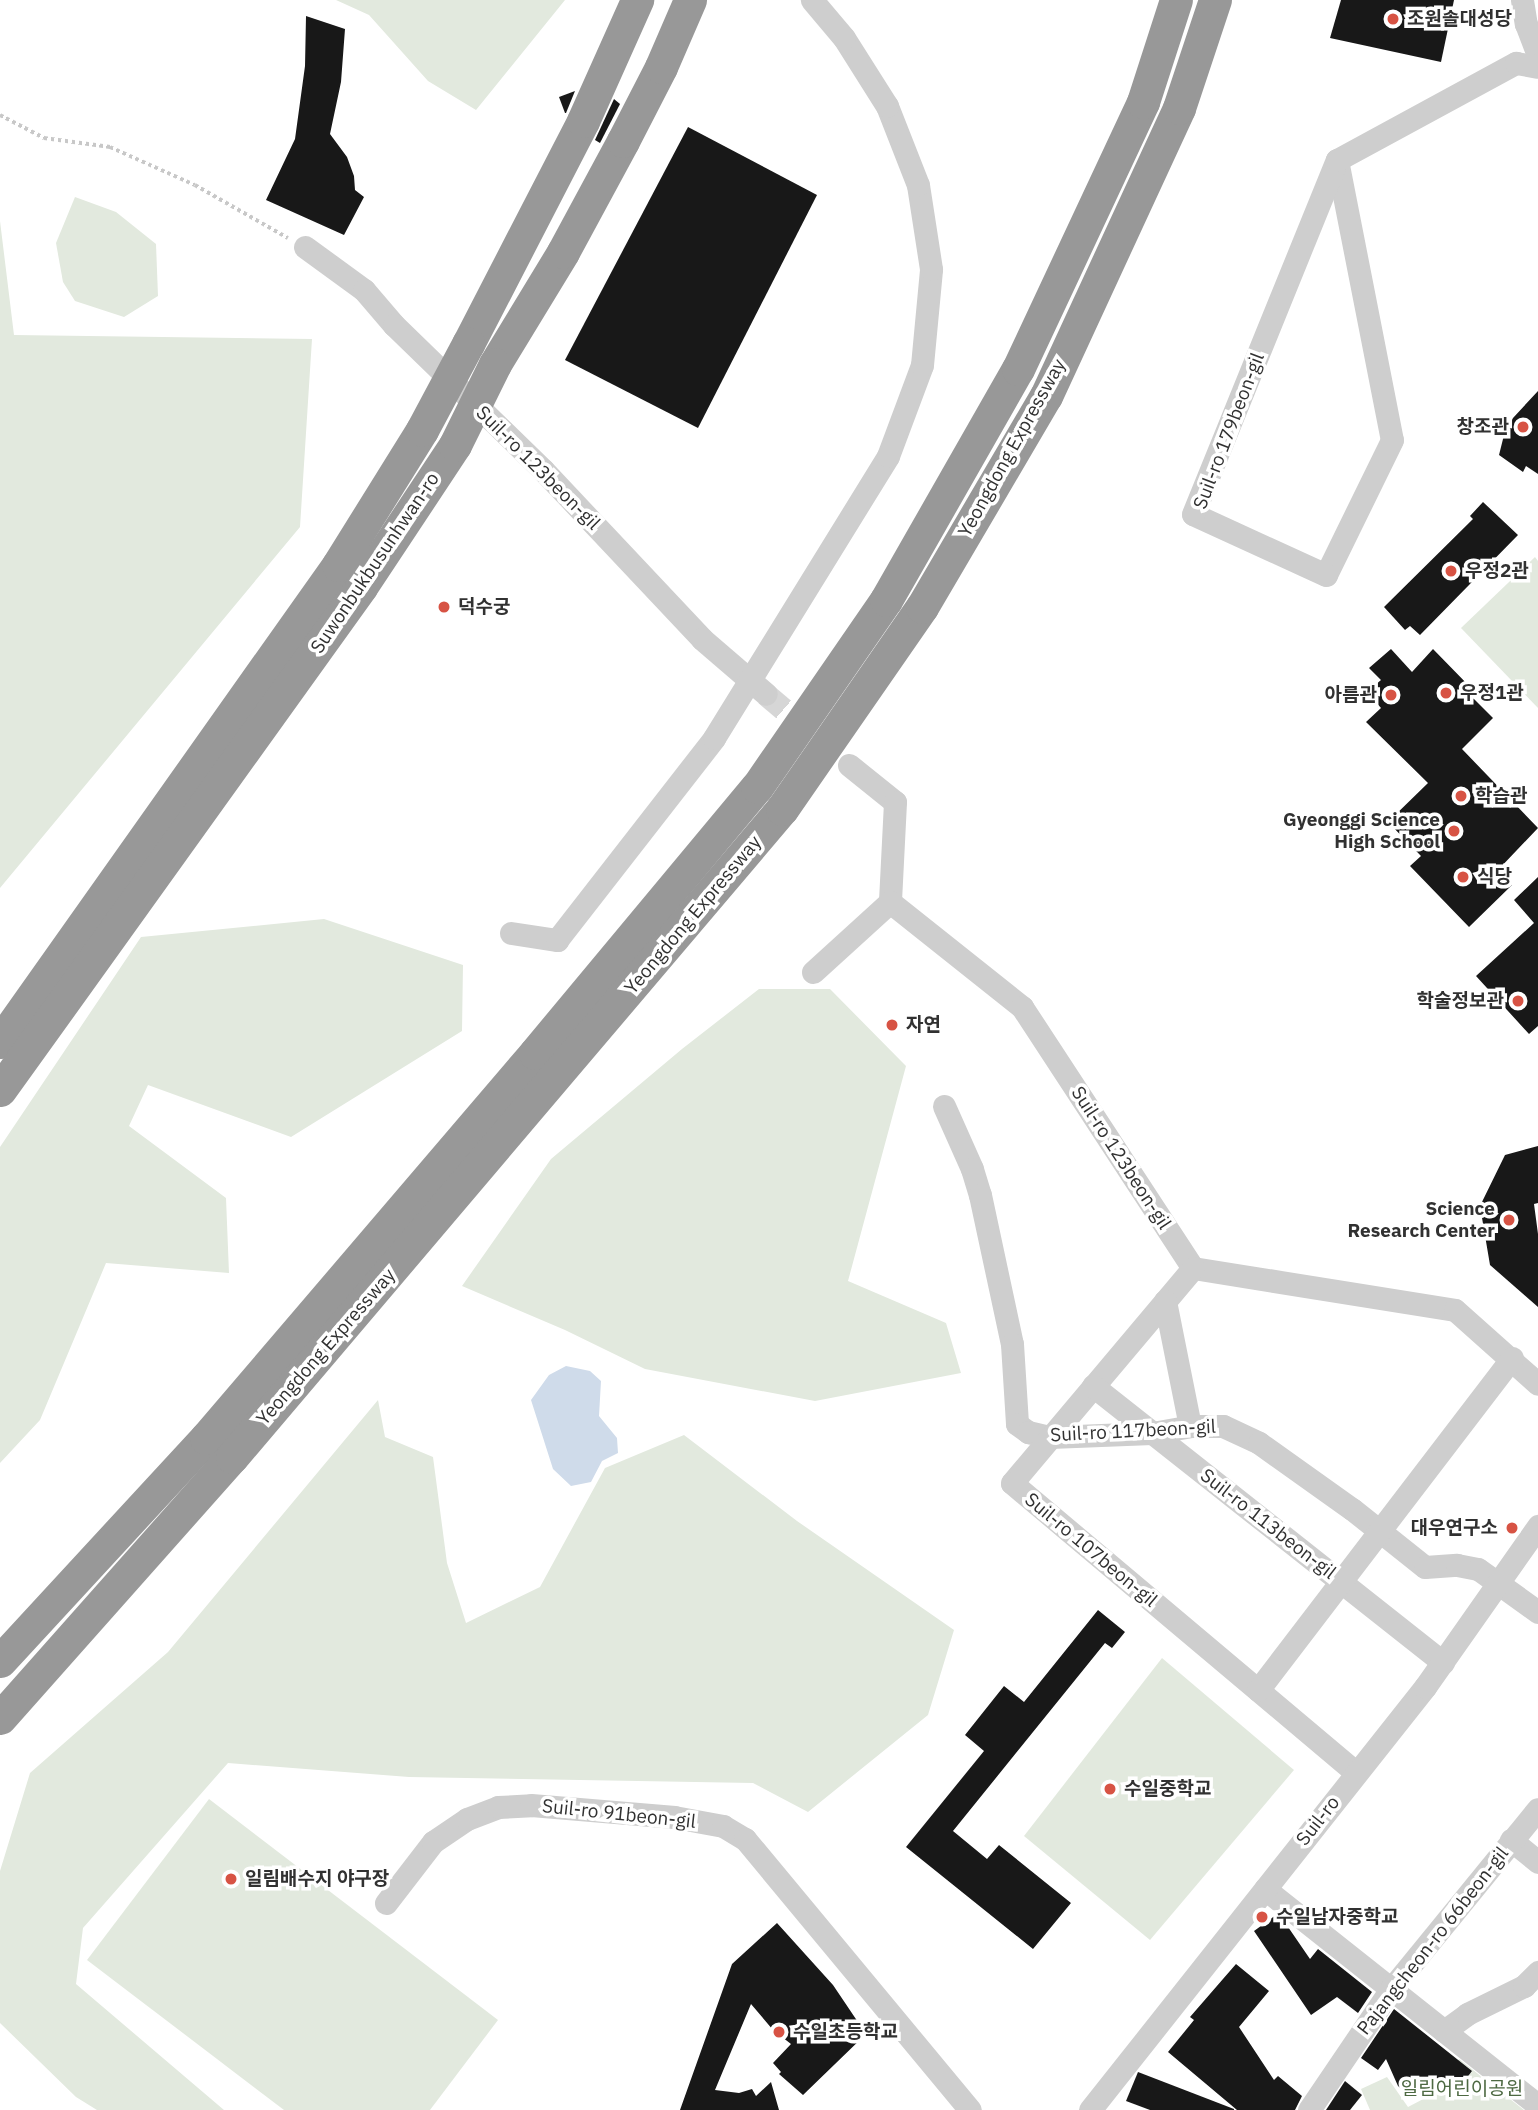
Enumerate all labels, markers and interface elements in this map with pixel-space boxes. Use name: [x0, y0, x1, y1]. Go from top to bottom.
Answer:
place label: 조원솔대성당: [1407, 8, 1512, 30]
marker: 조원솔대성당: [1385, 11, 1401, 27]
street label: Suil-ro 179beon-gil: [1189, 350, 1269, 512]
street label: Yeongdong Expressway: [953, 355, 1071, 541]
street label: Suil-ro 123beon-gil: [471, 401, 605, 535]
place label: 창조관: [1457, 416, 1509, 438]
marker: 창조관: [1515, 419, 1531, 435]
street label: Suwonbukbusunhwan-ro: [306, 468, 444, 658]
place label: 우정2관: [1465, 560, 1529, 582]
marker: 우정2관: [1443, 563, 1459, 579]
place label: 덕수궁: [458, 596, 510, 618]
marker: 덕수궁: [436, 599, 452, 615]
place label: 우정1관: [1460, 682, 1524, 704]
place label: 아름관: [1325, 684, 1377, 706]
marker: 우정1관: [1438, 685, 1454, 701]
marker: 아름관: [1383, 687, 1399, 703]
place label: 학습관: [1475, 785, 1527, 807]
marker: 학습관: [1453, 788, 1469, 804]
place label: Gyeonggi Science High School: [1283, 809, 1440, 853]
marker: Gyeonggi Science High School: [1446, 823, 1462, 839]
street label: Yeongdong Expressway: [620, 831, 766, 999]
place label: 식당: [1477, 866, 1512, 888]
marker: 식당: [1455, 869, 1471, 885]
place label: 학술정보관: [1417, 990, 1504, 1012]
marker: 학술정보관: [1510, 993, 1526, 1009]
place label: 자연: [906, 1014, 941, 1036]
marker: 자연: [884, 1017, 900, 1033]
street label: Suil-ro 123beon-gil: [1066, 1082, 1176, 1234]
place label: Science Research Center: [1348, 1198, 1495, 1242]
marker: Science Research Center: [1501, 1212, 1517, 1228]
street label: Yeongdong Expressway: [252, 1264, 400, 1430]
street label: Suil-ro 117beon-gil: [1050, 1415, 1216, 1447]
street label: Suil-ro 113beon-gil: [1196, 1464, 1340, 1584]
street label: Suil-ro 107beon-gil: [1020, 1488, 1162, 1612]
place label: 대우연구소: [1411, 1517, 1498, 1539]
marker: 대우연구소: [1504, 1520, 1520, 1536]
place label: 수일중학교: [1124, 1778, 1211, 1800]
marker: 수일중학교: [1102, 1781, 1118, 1797]
street label: Suil-ro: [1292, 1792, 1344, 1850]
street label: Suil-ro 91beon-gil: [541, 1795, 697, 1833]
street label: Pajangcheon-ro 66beon-gil: [1353, 1843, 1513, 2039]
place label: 일림배수지 야구장: [245, 1868, 389, 1890]
marker: 일림배수지 야구장: [223, 1871, 239, 1887]
place label: 수일남자중학교: [1276, 1906, 1398, 1928]
marker: 수일남자중학교: [1254, 1909, 1270, 1925]
place label: 수일초등학교: [793, 2021, 898, 2043]
marker: 수일초등학교: [771, 2024, 787, 2040]
park label: 일림어린이공원: [1401, 2078, 1523, 2100]

